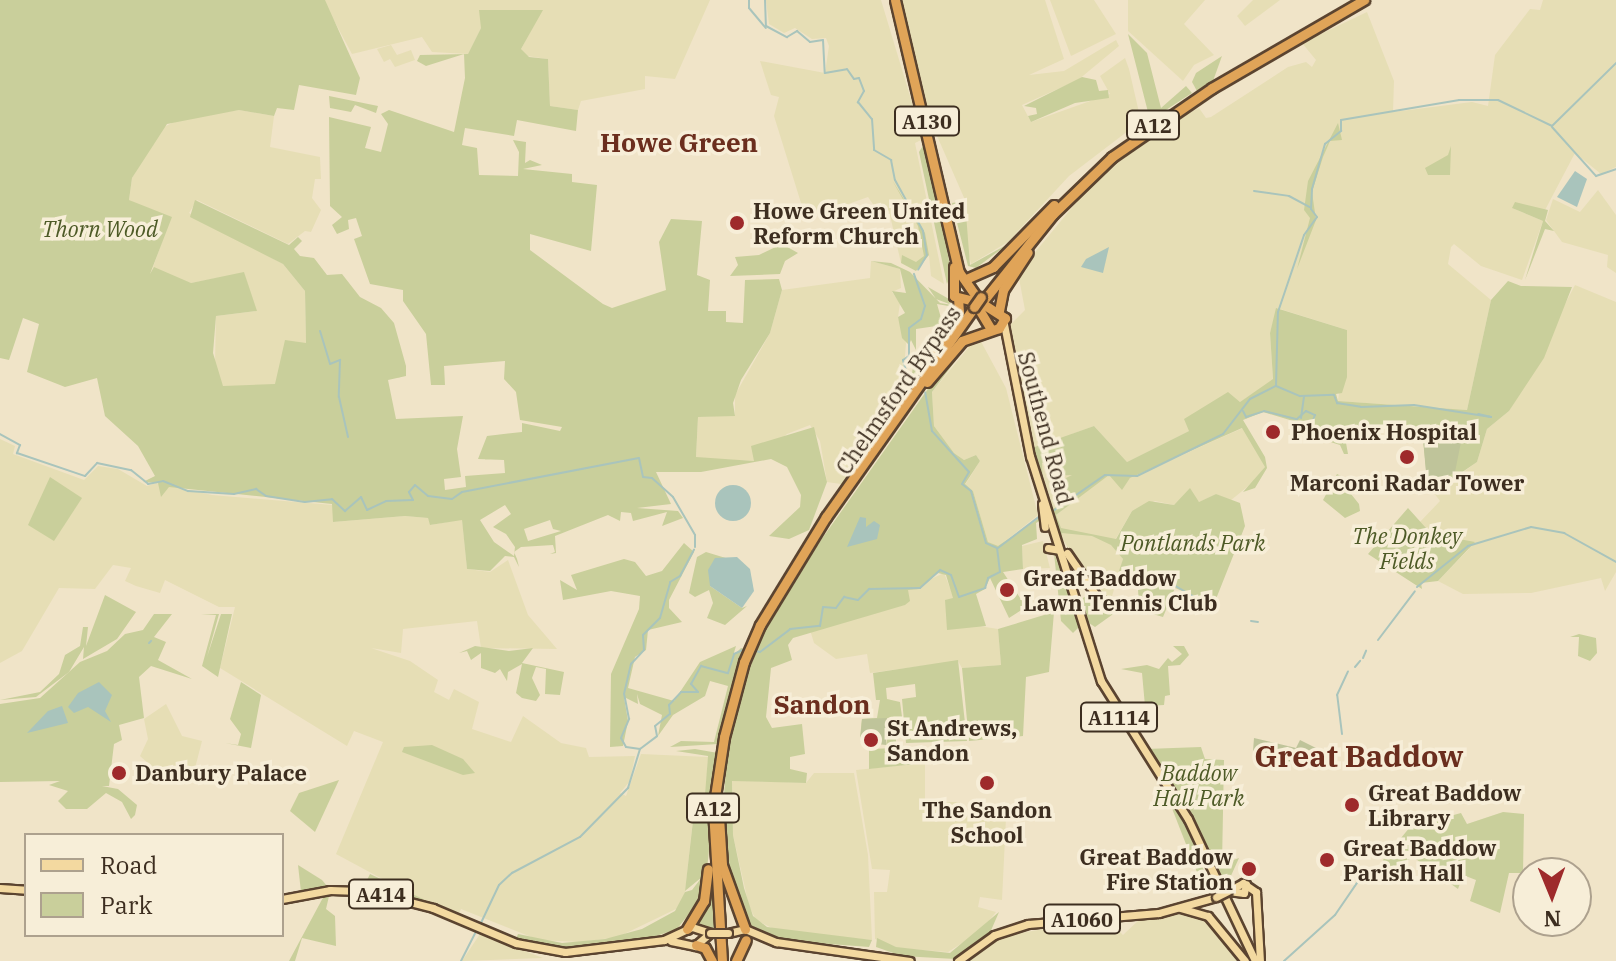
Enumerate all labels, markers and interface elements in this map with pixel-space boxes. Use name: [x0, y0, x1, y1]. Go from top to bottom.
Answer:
road number: A130: [893, 105, 961, 137]
road number: A12: [1125, 109, 1181, 141]
district label: Howe Green: [600, 127, 758, 159]
place label: Howe Green United Reform Church: [753, 197, 965, 248]
marker: Howe Green United Reform Church: [728, 214, 746, 232]
park label: Thorn Wood: [42, 216, 158, 242]
street label: Chelmsford Bypass: [830, 301, 966, 479]
street label: Southend Road: [1013, 349, 1079, 507]
place label: Phoenix Hospital: [1291, 419, 1477, 445]
marker: Phoenix Hospital: [1262, 421, 1284, 443]
marker: Marconi Radar Tower: [1398, 448, 1416, 466]
place label: Marconi Radar Tower: [1290, 470, 1524, 496]
park label: The Donkey Fields: [1352, 522, 1462, 574]
park label: Pontlands Park: [1120, 530, 1266, 556]
place label: Great Baddow Lawn Tennis Club: [1023, 564, 1217, 616]
marker: Great Baddow Lawn Tennis Club: [998, 581, 1016, 599]
district label: Sandon: [773, 689, 871, 721]
road number: A1114: [1079, 701, 1159, 733]
place label: St Andrews, Sandon: [887, 714, 1017, 766]
marker: St Andrews, Sandon: [862, 731, 880, 749]
district label: Great Baddow: [1254, 738, 1464, 774]
park label: Baddow Hall Park: [1154, 759, 1244, 810]
place label: Danbury Palace: [135, 760, 307, 786]
marker: Danbury Palace: [110, 764, 128, 782]
marker: The Sandon School: [978, 774, 996, 792]
place label: Great Baddow Library: [1368, 779, 1522, 830]
road number: A12: [685, 792, 741, 824]
place label: The Sandon School: [922, 796, 1052, 848]
marker: Great Baddow Library: [1343, 796, 1361, 814]
legend: [24, 833, 284, 937]
place label: Great Baddow Parish Hall: [1343, 834, 1497, 886]
place label: Great Baddow Fire Station: [1079, 843, 1233, 894]
text: Road: [100, 849, 157, 881]
marker: Great Baddow Parish Hall: [1318, 851, 1336, 869]
north arrow: [1512, 857, 1592, 937]
marker: Great Baddow Fire Station: [1240, 860, 1258, 878]
road number: A414: [347, 878, 415, 910]
text: Park: [100, 889, 152, 921]
road number: A1060: [1042, 903, 1122, 935]
text: N: [1543, 905, 1561, 934]

